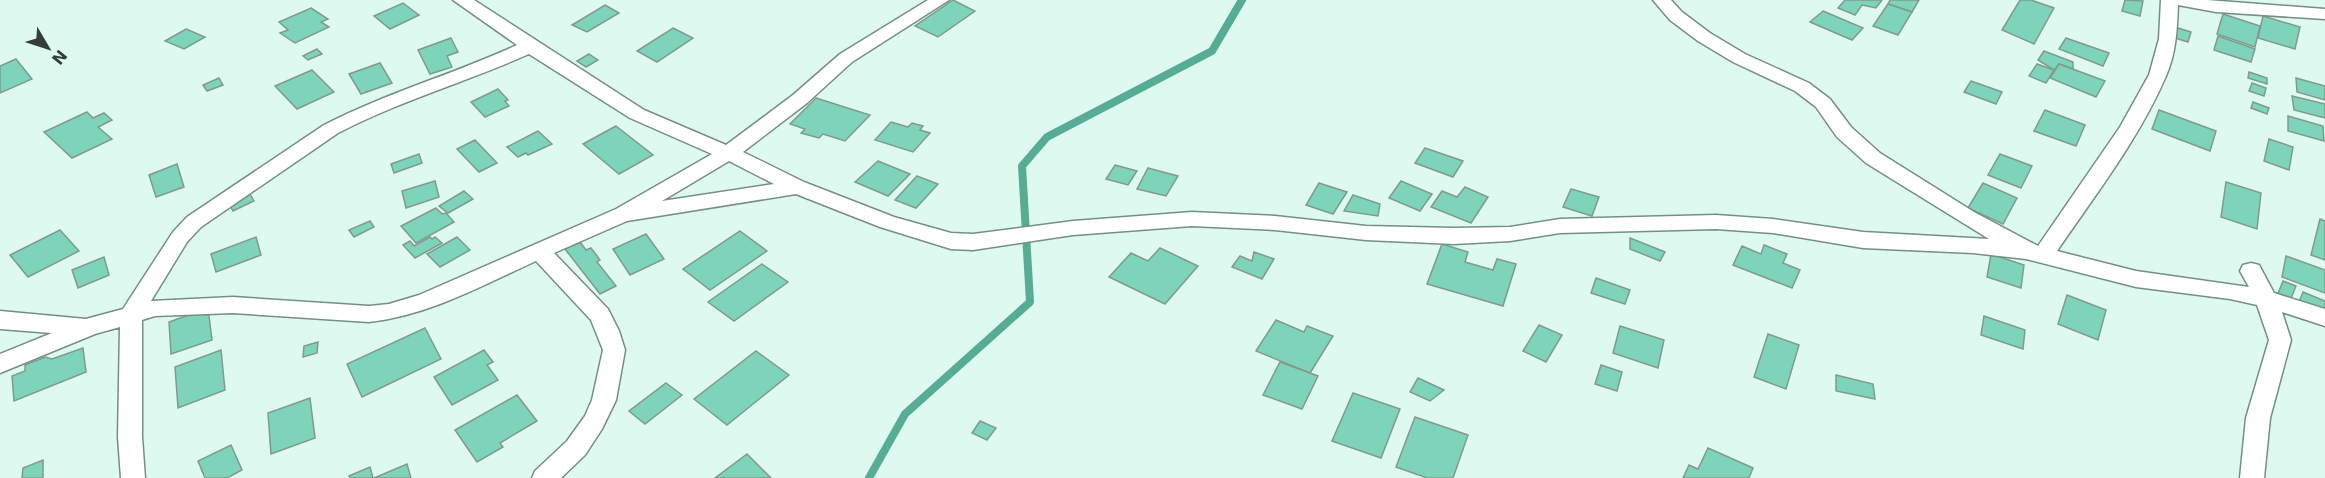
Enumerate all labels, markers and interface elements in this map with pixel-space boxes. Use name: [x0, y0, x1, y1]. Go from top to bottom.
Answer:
north arrow: [18, 18, 78, 78]
text: N: [48, 46, 71, 68]

